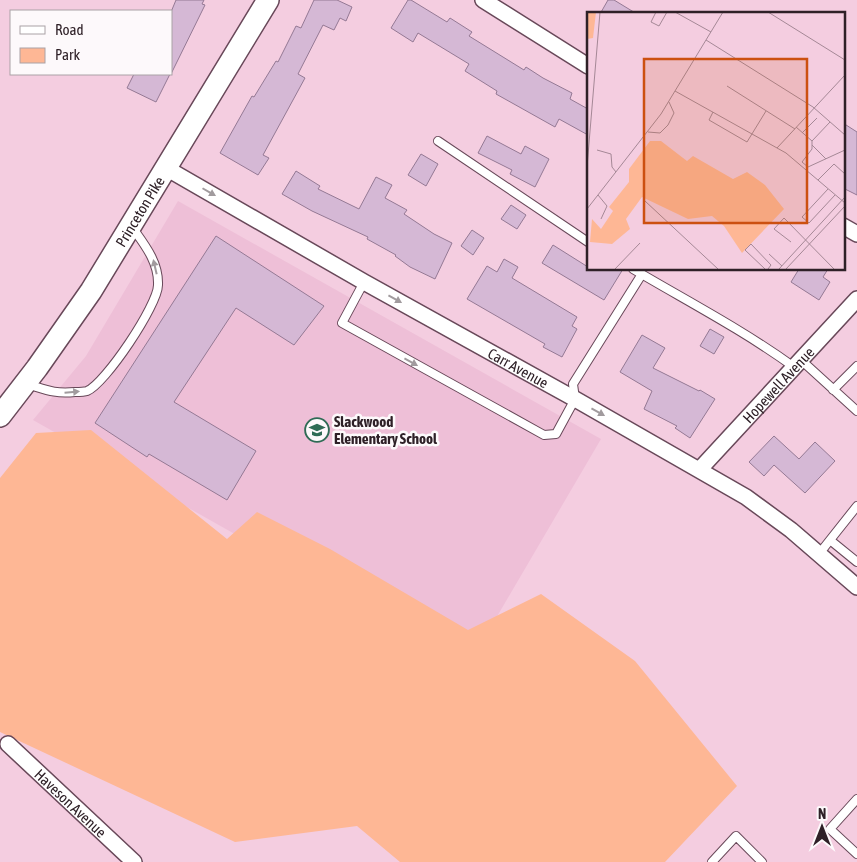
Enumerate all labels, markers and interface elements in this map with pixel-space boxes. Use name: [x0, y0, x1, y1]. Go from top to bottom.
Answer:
legend: [10, 10, 172, 75]
inset map: [587, 12, 844, 270]
text: Road: [55, 21, 84, 38]
text: Park: [55, 46, 80, 63]
street label: Princeton Pike: [112, 173, 167, 249]
one-way arrow: [202, 188, 215, 197]
one-way arrow: [150, 259, 158, 275]
one-way arrow: [388, 295, 402, 304]
street label: Hopewell Avenue: [739, 343, 817, 426]
street label: Carr Avenue: [485, 344, 552, 391]
one-way arrow: [404, 357, 418, 366]
one-way arrow: [65, 388, 81, 396]
one-way arrow: [591, 408, 606, 416]
place label: Slackwood Elementary School: [334, 413, 438, 447]
school or university icon: Slackwood Elementary School: [304, 417, 330, 443]
street label: Haveson Avenue: [31, 765, 110, 840]
north arrow: [797, 802, 847, 852]
text: N: [818, 806, 826, 822]

